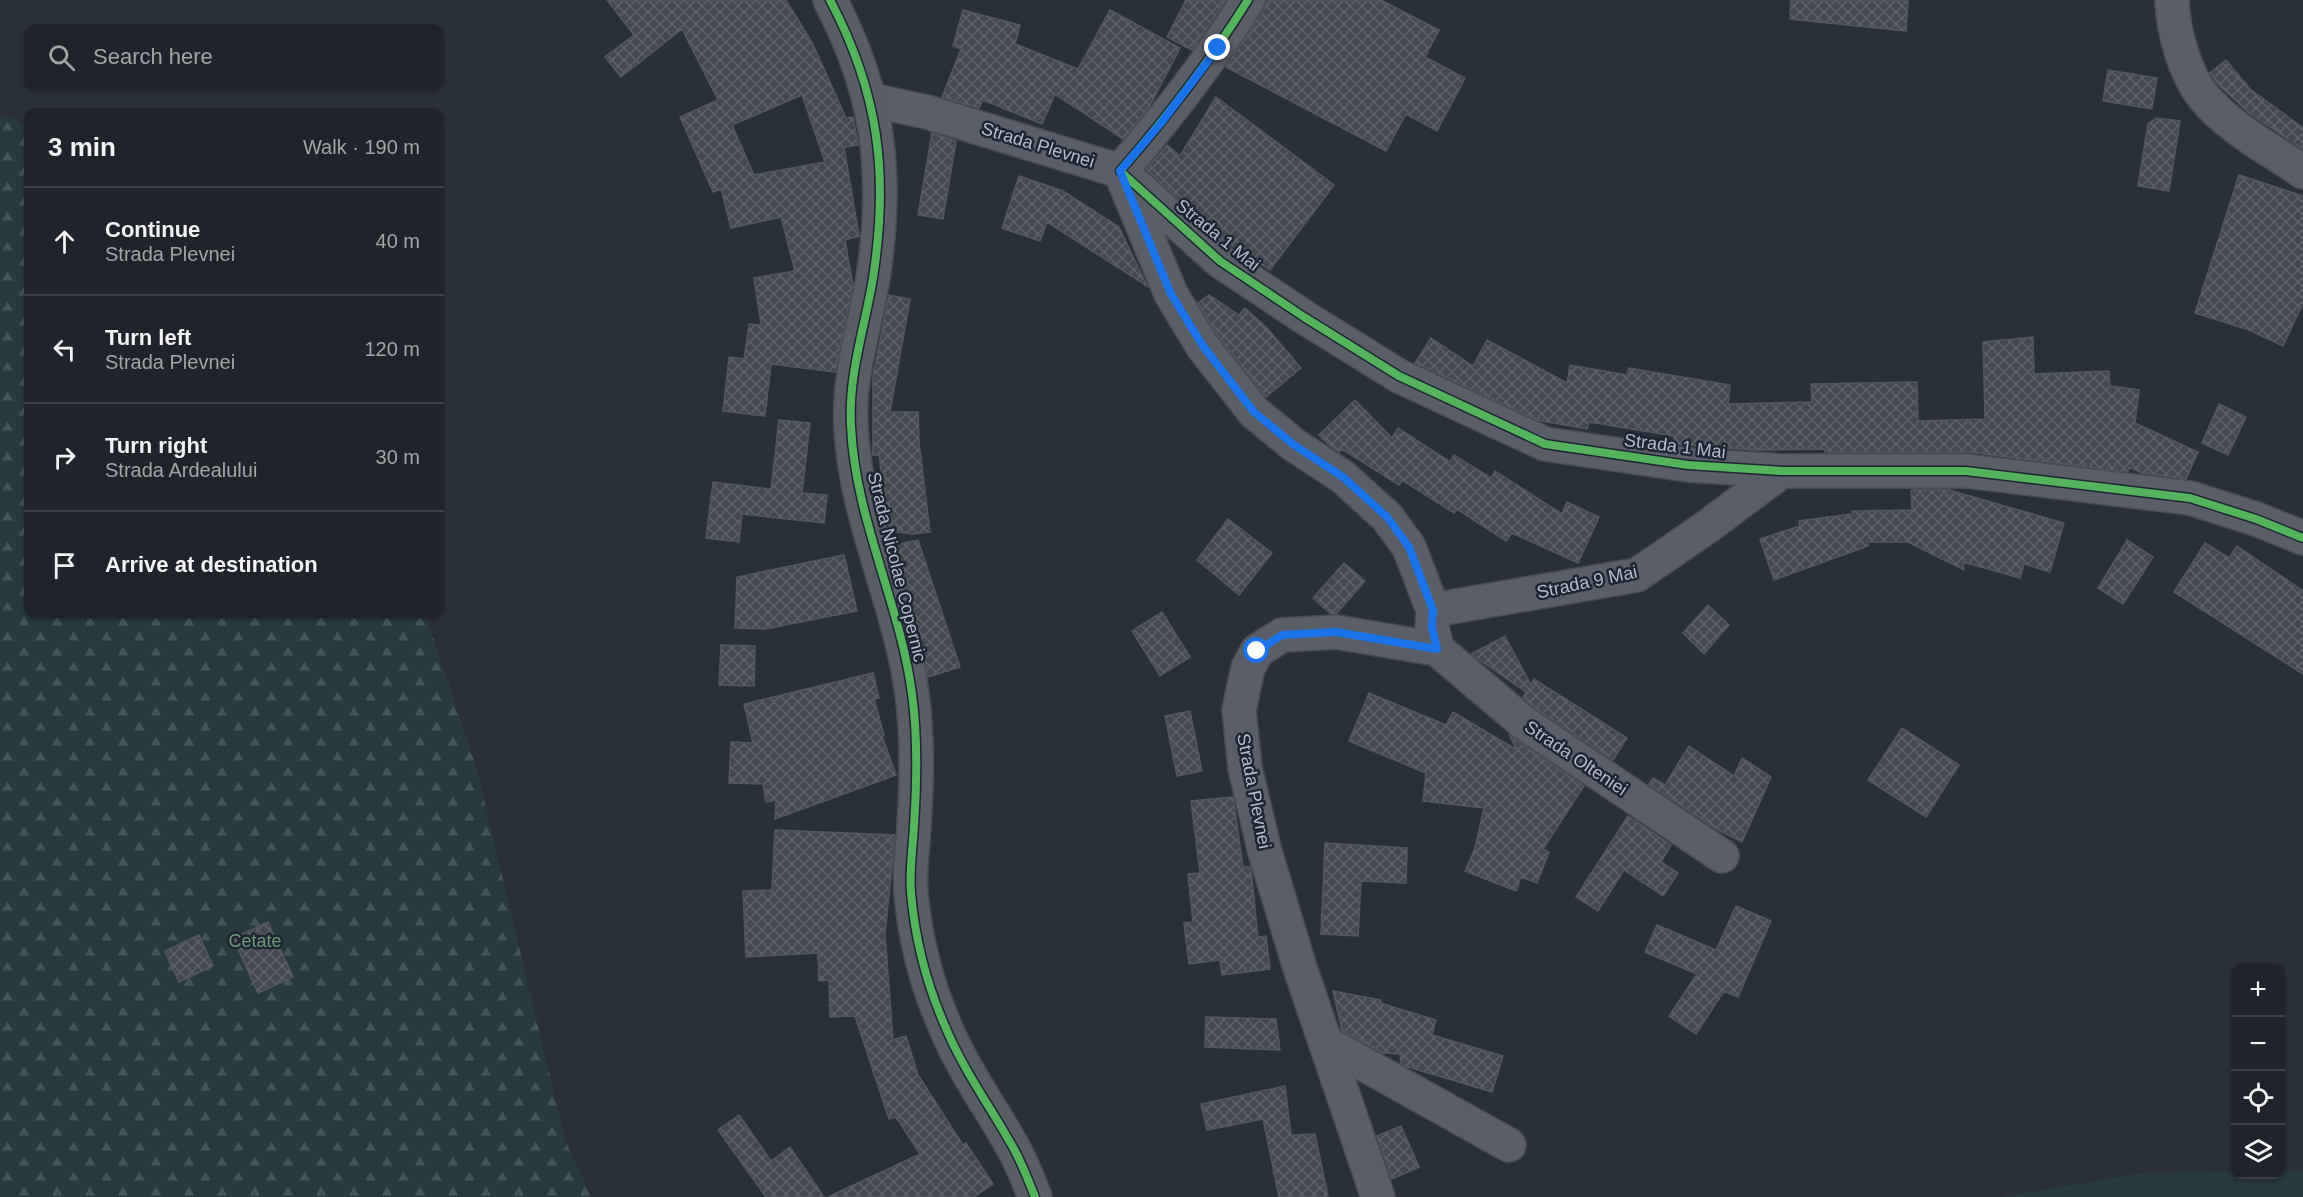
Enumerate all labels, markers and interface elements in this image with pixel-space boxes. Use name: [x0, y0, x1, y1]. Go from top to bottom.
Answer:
search box: [24, 24, 444, 90]
route end: [1204, 34, 1230, 60]
icon: search: [45, 41, 78, 74]
text: Search here: [93, 44, 213, 69]
street label: Strada Plevnei: [979, 118, 1097, 172]
text: 3 min: [48, 132, 116, 162]
text: Walk · 190 m: [303, 136, 420, 158]
street label: Strada 1 Mai: [1172, 195, 1264, 275]
text: Continue: [105, 217, 200, 242]
icon: ahead: [48, 225, 81, 258]
text: 40 m: [376, 230, 420, 252]
text: Strada Plevnei: [105, 243, 235, 265]
text: Turn left: [105, 325, 191, 350]
icon: left: [48, 333, 81, 366]
text: 120 m: [364, 338, 420, 360]
text: Strada Plevnei: [105, 351, 235, 373]
street label: Strada 1 Mai: [1623, 430, 1727, 462]
text: Turn right: [105, 433, 207, 458]
icon: right: [48, 441, 81, 474]
text: 30 m: [376, 446, 420, 468]
text: Strada Ardealului: [105, 459, 257, 481]
street label: Strada Nicolae Copernic: [864, 470, 930, 664]
icon: arrive: [48, 549, 81, 582]
text: Arrive at destination: [105, 552, 318, 577]
street label: Strada 9 Mai: [1535, 562, 1639, 602]
route start: [1243, 637, 1269, 663]
street label: Strada Olteniei: [1521, 716, 1631, 800]
street label: Strada Plevnei: [1233, 732, 1275, 850]
park label: Cetate: [228, 931, 282, 951]
map controls: [2231, 963, 2285, 1179]
button: +: [2231, 963, 2285, 1017]
button: −: [2231, 1017, 2285, 1071]
button: locate: [2231, 1071, 2285, 1125]
button: layers: [2231, 1125, 2285, 1179]

